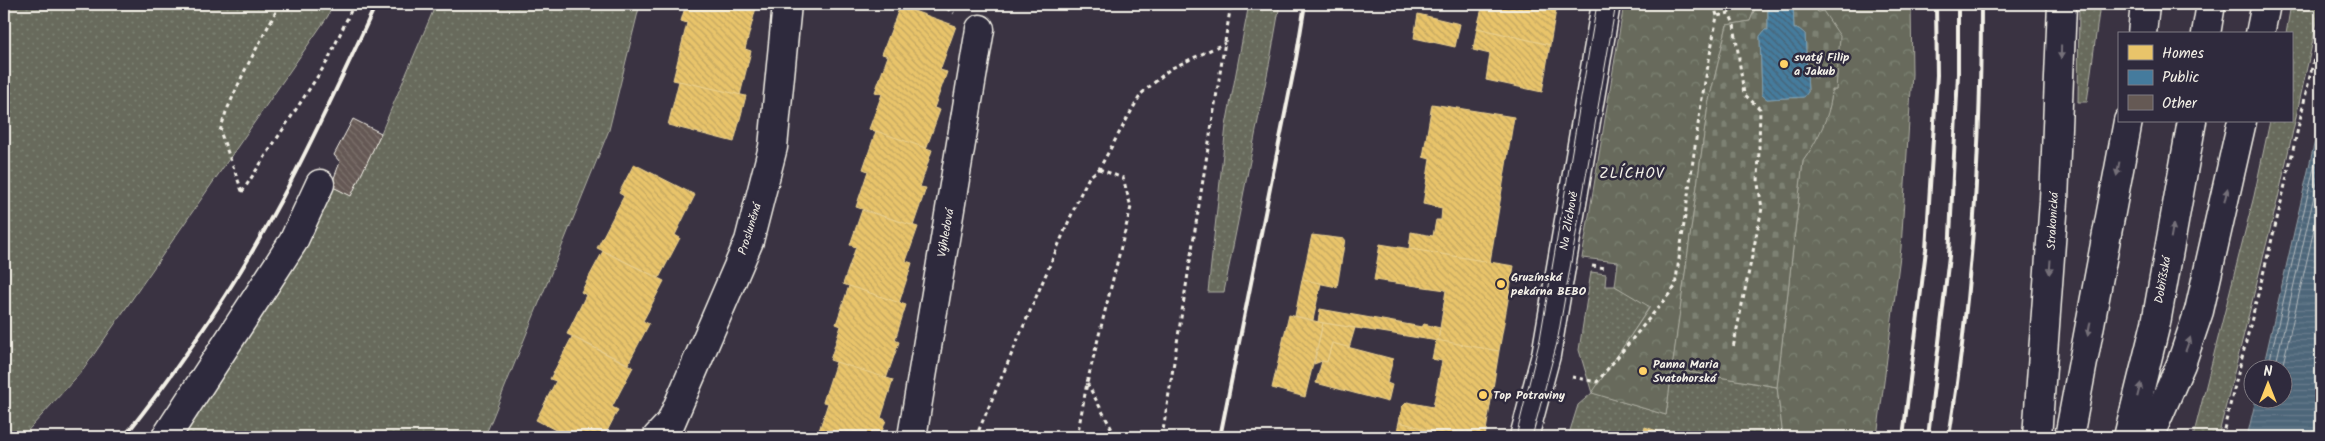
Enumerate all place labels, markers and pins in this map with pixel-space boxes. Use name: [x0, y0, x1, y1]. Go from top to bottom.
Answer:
place label: svatý Filip a Jakub: [1794, 48, 1850, 81]
marker: svatý Filip a Jakub: [1778, 58, 1790, 70]
place label: Gruzínská pekárna BEBO: [1510, 268, 1587, 301]
marker: Gruzínská pekárna BEBO: [1495, 278, 1507, 290]
place label: Panna Maria Svatohorská: [1653, 355, 1719, 388]
marker: Panna Maria Svatohorská: [1637, 365, 1649, 377]
place label: Top Potraviny: [1493, 386, 1566, 405]
marker: Top Potraviny: [1477, 389, 1489, 401]

